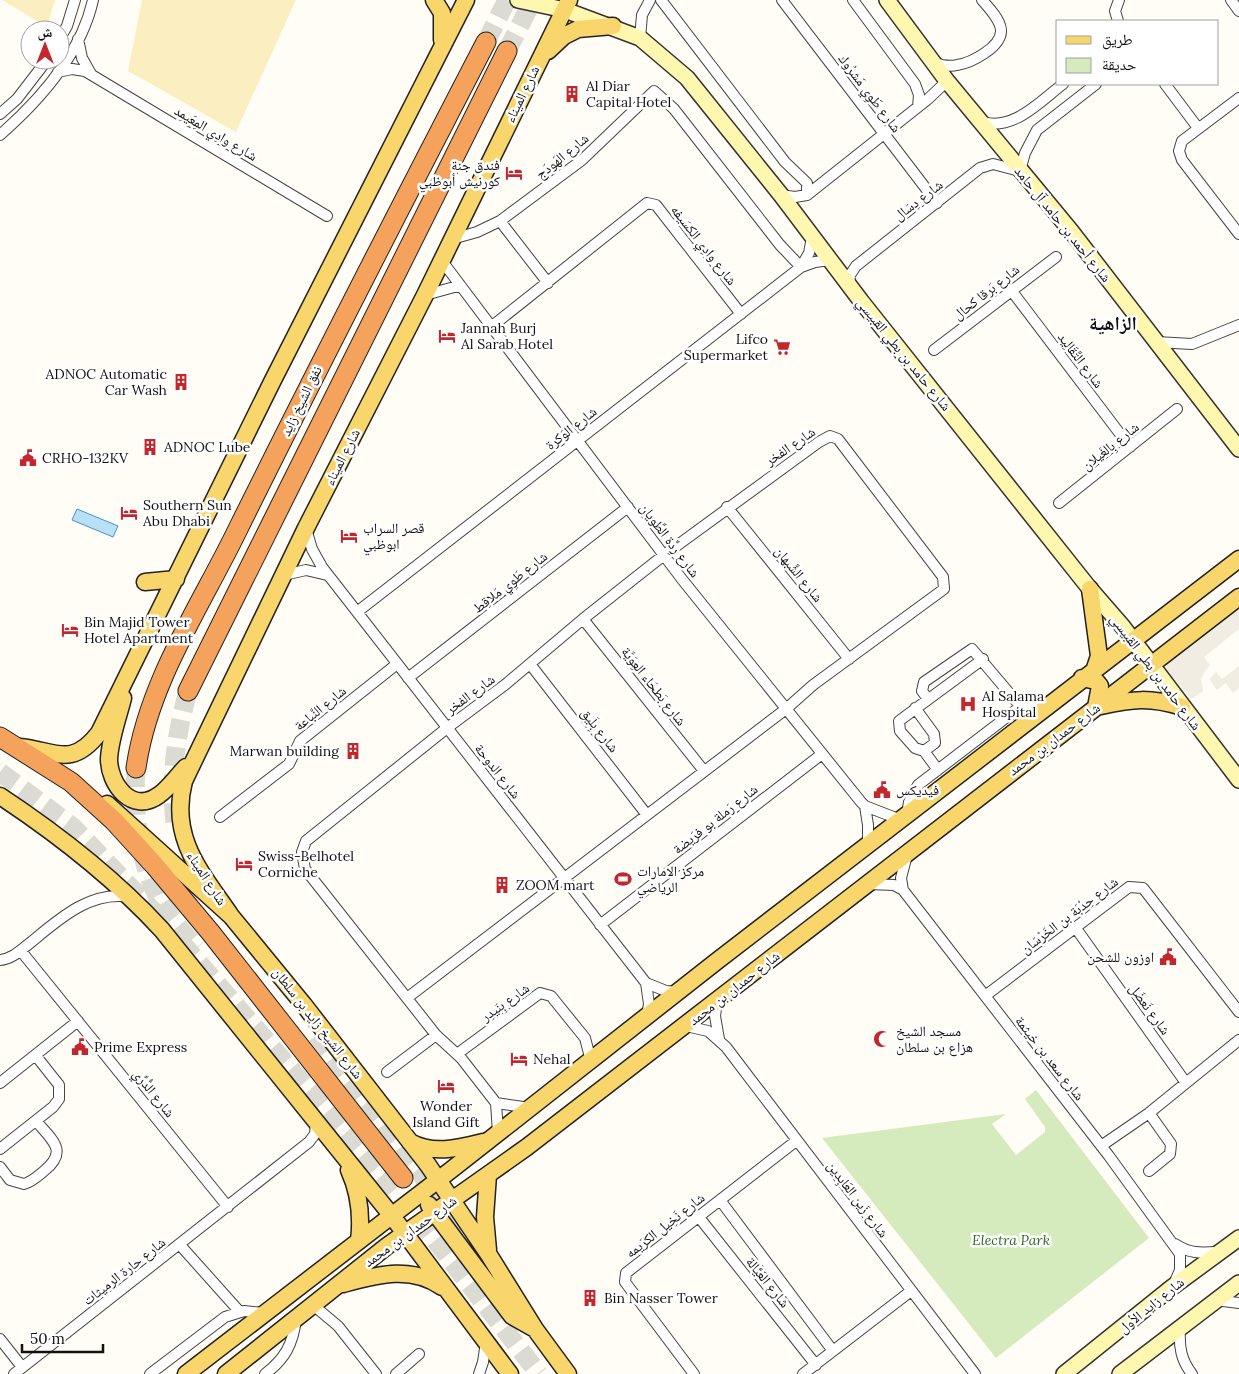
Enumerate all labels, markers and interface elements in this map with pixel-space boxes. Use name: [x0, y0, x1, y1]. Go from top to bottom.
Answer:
north arrow: [20, 20, 70, 70]
legend: [1056, 20, 1219, 85]
text: ش: [38, 23, 53, 41]
text: طريق: [1102, 30, 1133, 50]
street label: شارع طَوِي مَشرُوك: [832, 50, 906, 138]
text: حديقة: [1102, 55, 1137, 74]
street label: شارع الميناء: [501, 63, 544, 126]
place label: Al Diar Capital Hotel: [585, 77, 671, 111]
building icon: Al Diar Capital Hotel: [562, 84, 582, 104]
street label: شارع وادِي المِعَيمِد: [170, 101, 261, 167]
street label: شارع الهَودَج: [532, 129, 593, 184]
place label: فندق جنة كورنيش أبوظبي: [419, 156, 500, 193]
street label: شارع أحمد بن حامد آل حامد: [1010, 162, 1115, 286]
hotel icon: فندق جنة كورنيش أبوظبي: [504, 163, 524, 183]
street label: شارع دِسَال: [890, 176, 947, 225]
street label: شارع وادِي الكسَيفه: [665, 201, 741, 290]
street label: شارع بَرقا كحال: [949, 260, 1024, 324]
street label: شارع حامد بن بطي القبيسي: [851, 294, 955, 416]
district label: الزاهية: [1089, 311, 1137, 335]
place label: Jannah Burj Al Sarab Hotel: [460, 319, 553, 353]
hotel icon: Jannah Burj Al Sarab Hotel: [437, 326, 457, 346]
street label: شارع التَّقَالِيد: [1053, 329, 1108, 392]
place label: Lifco Supermarket: [684, 330, 769, 364]
supermarket icon: Lifco Supermarket: [772, 337, 792, 357]
street label: نفق الشيخ زايد: [276, 363, 327, 439]
place label: ADNOC Automatic Car Wash: [45, 365, 167, 399]
building icon: ADNOC Automatic Car Wash: [171, 372, 191, 392]
street label: شارع الوَكرة: [542, 402, 601, 454]
street label: شارع بِالغَيلان: [1078, 418, 1144, 476]
street label: شارع الفخر: [761, 423, 819, 471]
street label: شارع الميناء: [320, 426, 365, 489]
building icon: ADNOC Lube: [140, 437, 160, 457]
place label: ADNOC Lube: [163, 438, 251, 456]
public building icon: CRHO-132KV: [18, 448, 38, 468]
place label: CRHO-132KV: [42, 449, 129, 467]
place label: Southern Sun Abu Dhabi: [142, 496, 232, 530]
street label: شارع رِدَّة الطِّويان: [634, 499, 704, 582]
hotel icon: Southern Sun Abu Dhabi: [119, 503, 139, 523]
place label: قصر السراب ابوظبي: [363, 519, 425, 556]
hotel icon: قصر السراب ابوظبي: [339, 526, 359, 546]
street label: شارع الشَّبهان: [770, 542, 827, 606]
street label: شارع طَوِي مَلاقِط: [469, 547, 553, 619]
street label: شارع حامد بن بطي القبيسي: [1104, 610, 1206, 735]
place label: Bin Majid Tower Hotel Apartment: [84, 613, 194, 647]
hotel icon: Bin Majid Tower Hotel Apartment: [60, 620, 80, 640]
street label: شارع بَطحَاء العِوَيَّة: [617, 643, 690, 730]
street label: شارع الفخر: [441, 670, 499, 719]
street label: شارع النَّباعة: [290, 682, 350, 735]
place label: Al Salama Hospital: [981, 687, 1044, 721]
hospital icon: Al Salama Hospital: [958, 694, 978, 714]
street label: شارع حمدان بن محمد: [1004, 699, 1104, 780]
street label: شارع بِلَيق: [576, 704, 623, 757]
street label: شارع الدوحة: [470, 740, 525, 803]
building icon: Marwan building: [343, 741, 363, 761]
place label: Marwan building: [229, 742, 339, 760]
street label: شارع رَملة بو فرَيضة: [669, 780, 762, 859]
public building icon: فيديكس: [872, 780, 892, 800]
place label: فيديكس: [896, 781, 939, 799]
street label: شارع الميناء: [182, 847, 231, 909]
place label: Swiss-Belhotel Corniche: [258, 847, 354, 881]
hotel icon: Swiss-Belhotel Corniche: [234, 854, 254, 874]
place label: مركز الامارات الرياضي: [637, 862, 704, 899]
sports icon: مركز الامارات الرياضي: [613, 869, 633, 889]
street label: شارع حِدْبَة بن الخَرْسَان: [1017, 872, 1122, 958]
building icon: ZOOM mart: [492, 875, 512, 895]
place label: ZOOM mart: [516, 876, 595, 894]
street label: شارع حمدان بن محمد: [685, 947, 784, 1030]
public building icon: اوزون للشحن: [1158, 947, 1178, 967]
place label: اوزون للشحن: [1087, 948, 1154, 966]
street label: شارع الشيخ زايد بن سلطان: [268, 964, 367, 1083]
street label: شارع بِنَيدِر: [476, 979, 534, 1027]
street label: شارع نَعضَل: [1125, 980, 1175, 1039]
street label: شارع سعد بن خيثمة: [1011, 1012, 1089, 1105]
place label: مسجد الشيخ هزاع بن سلطان: [896, 1022, 973, 1057]
mosque icon: مسجد الشيخ هزاع بن سلطان: [872, 1029, 892, 1049]
public building icon: Prime Express: [70, 1037, 90, 1057]
place label: Prime Express: [94, 1038, 187, 1056]
hotel icon: Nehal: [509, 1049, 529, 1069]
place label: Nehal: [533, 1050, 571, 1068]
street label: شارع الدُّرِّي: [127, 1065, 179, 1123]
hotel icon: Wonder Island Gift: [436, 1076, 456, 1096]
place label: Wonder Island Gift: [412, 1097, 480, 1131]
street label: شارع زَين العَابِدين: [822, 1157, 893, 1242]
street label: شارع نَخِيل الكرَيمه: [622, 1188, 709, 1262]
street label: شارع حمدان بن محمد: [360, 1191, 461, 1272]
park label: Electra Park: [972, 1231, 1050, 1249]
street label: شارع حارة الرميثات: [79, 1233, 170, 1310]
street label: شارع العَيَّالة: [741, 1253, 794, 1312]
street label: شارع زايد الأول: [1114, 1273, 1188, 1338]
building icon: Bin Nasser Tower: [580, 1288, 600, 1308]
place label: Bin Nasser Tower: [604, 1289, 718, 1307]
scale bar: [22, 1322, 104, 1354]
text: 50 m: [30, 1329, 65, 1348]

